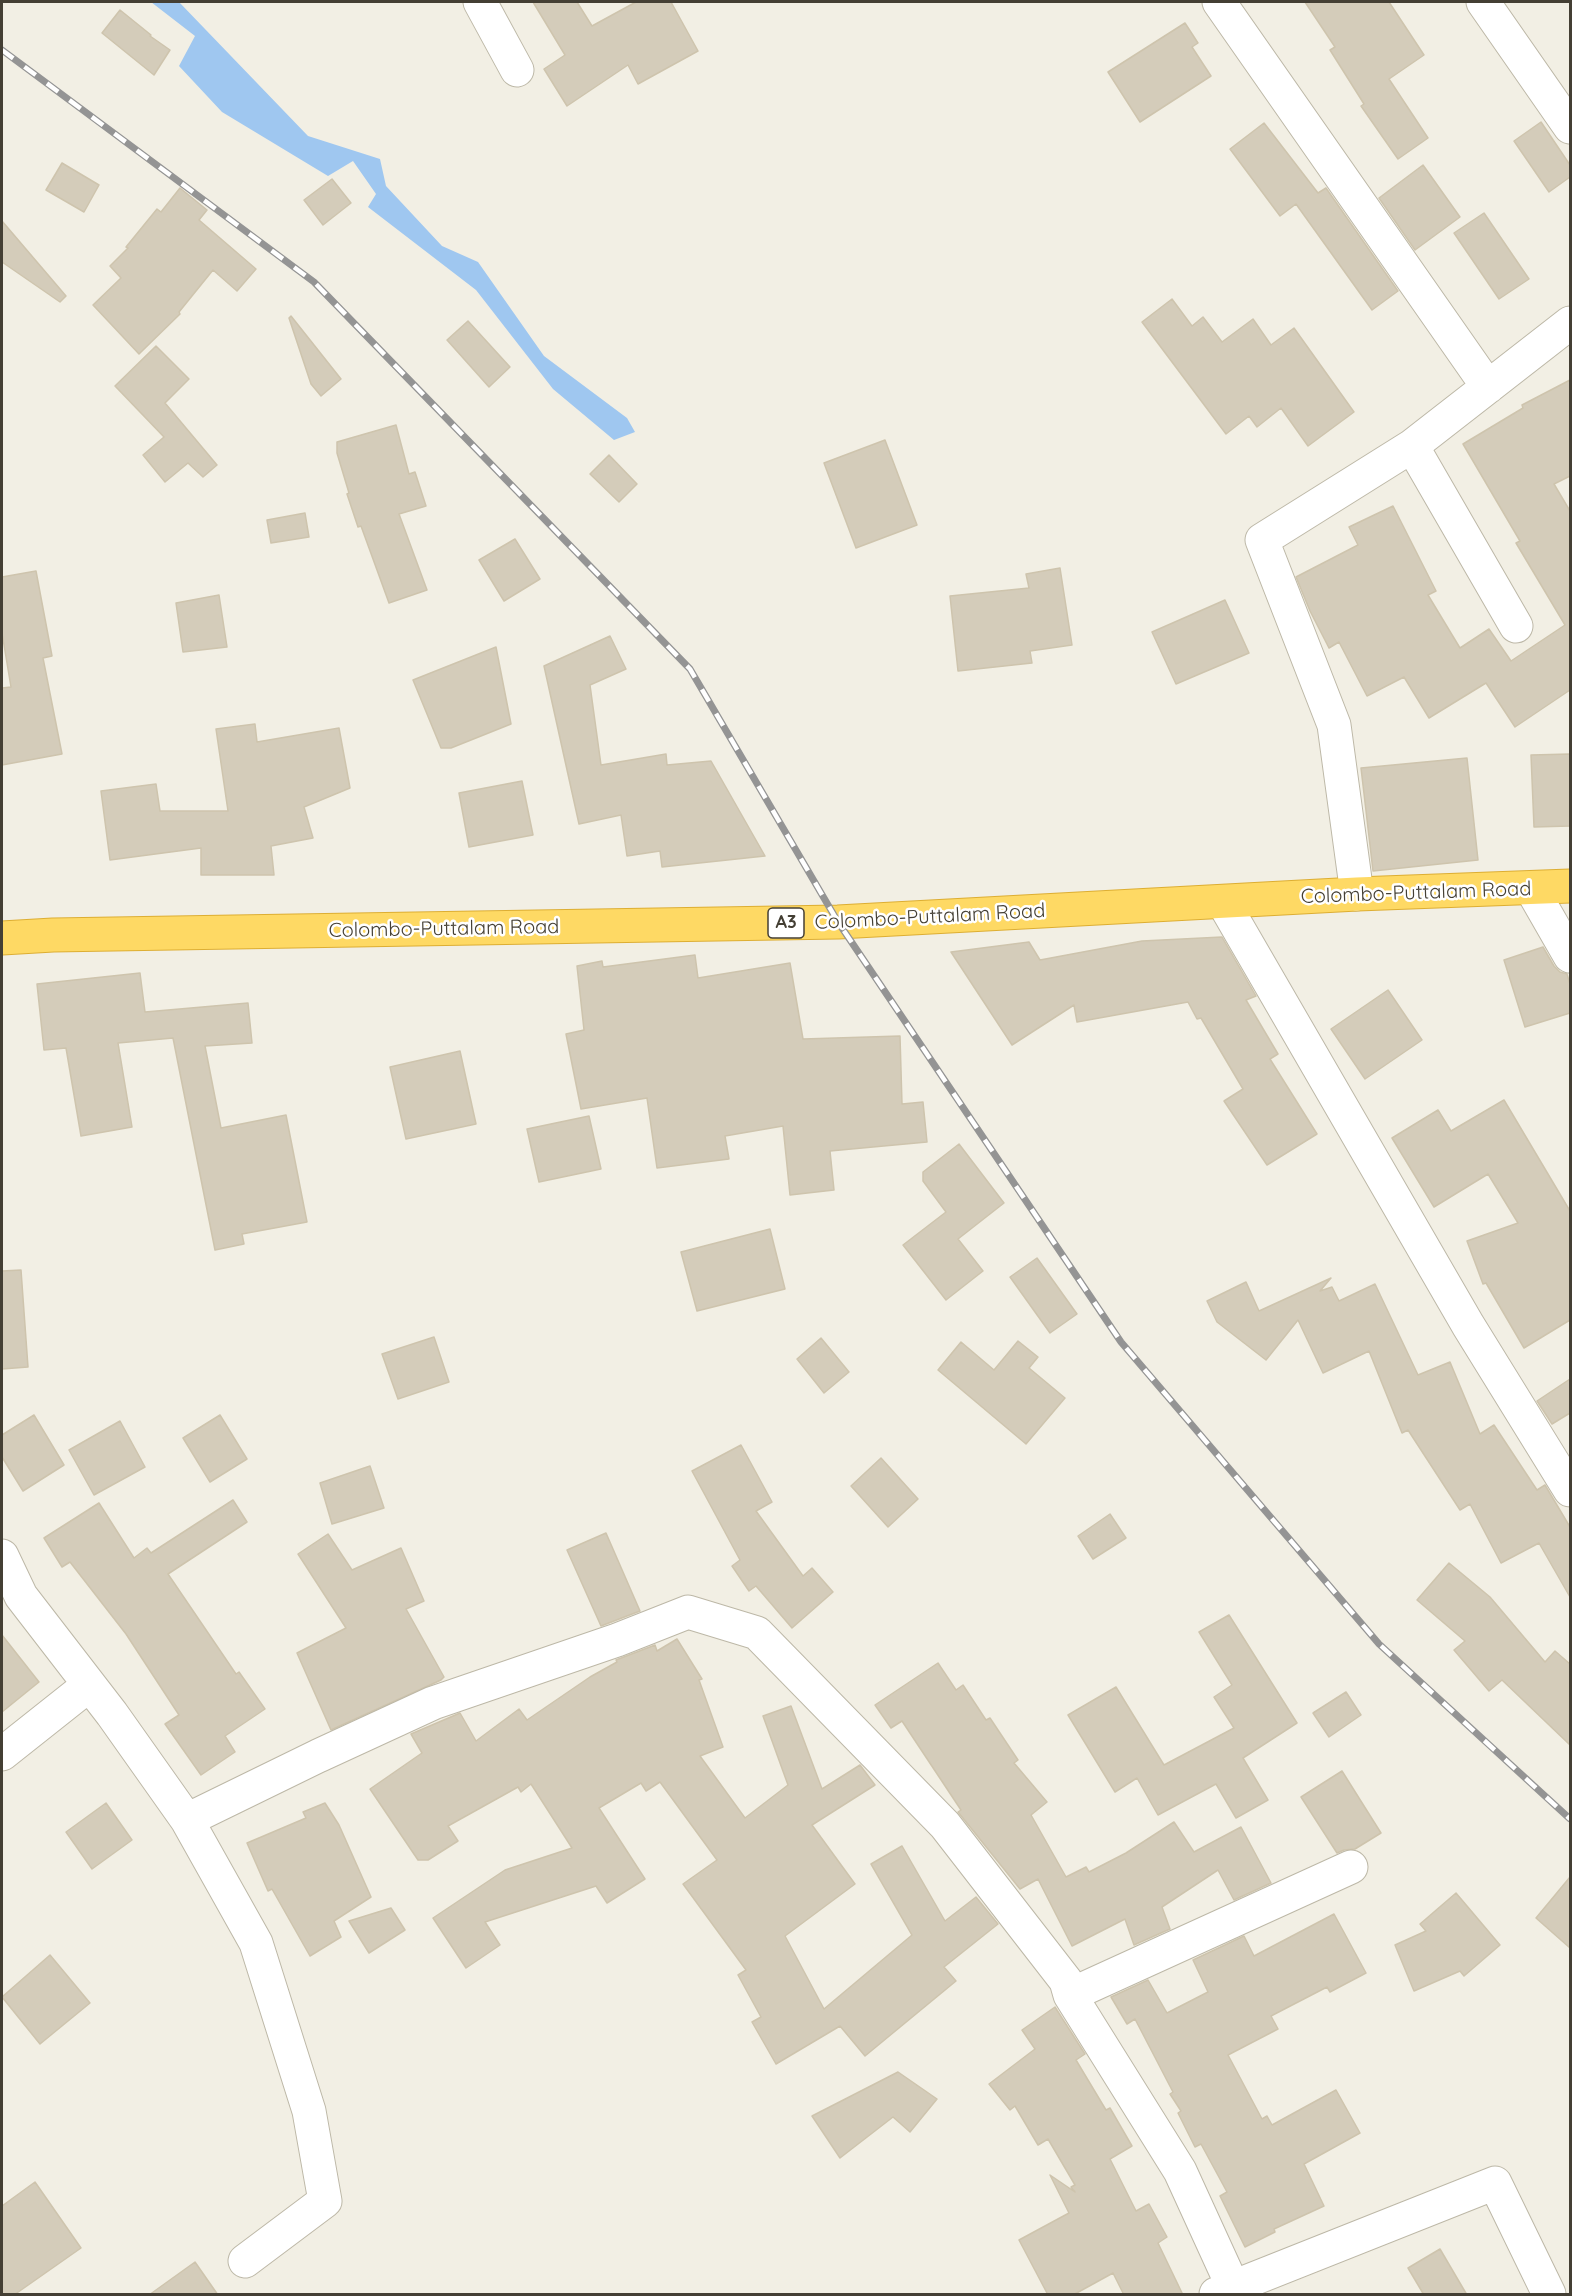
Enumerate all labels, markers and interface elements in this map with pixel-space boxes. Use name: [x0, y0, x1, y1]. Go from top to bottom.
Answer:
street label: Colombo-Puttalam Road: [1300, 877, 1532, 909]
street label: Colombo-Puttalam Road: [814, 899, 1046, 935]
road number: A3: [768, 908, 804, 938]
street label: Colombo-Puttalam Road: [328, 915, 560, 943]

